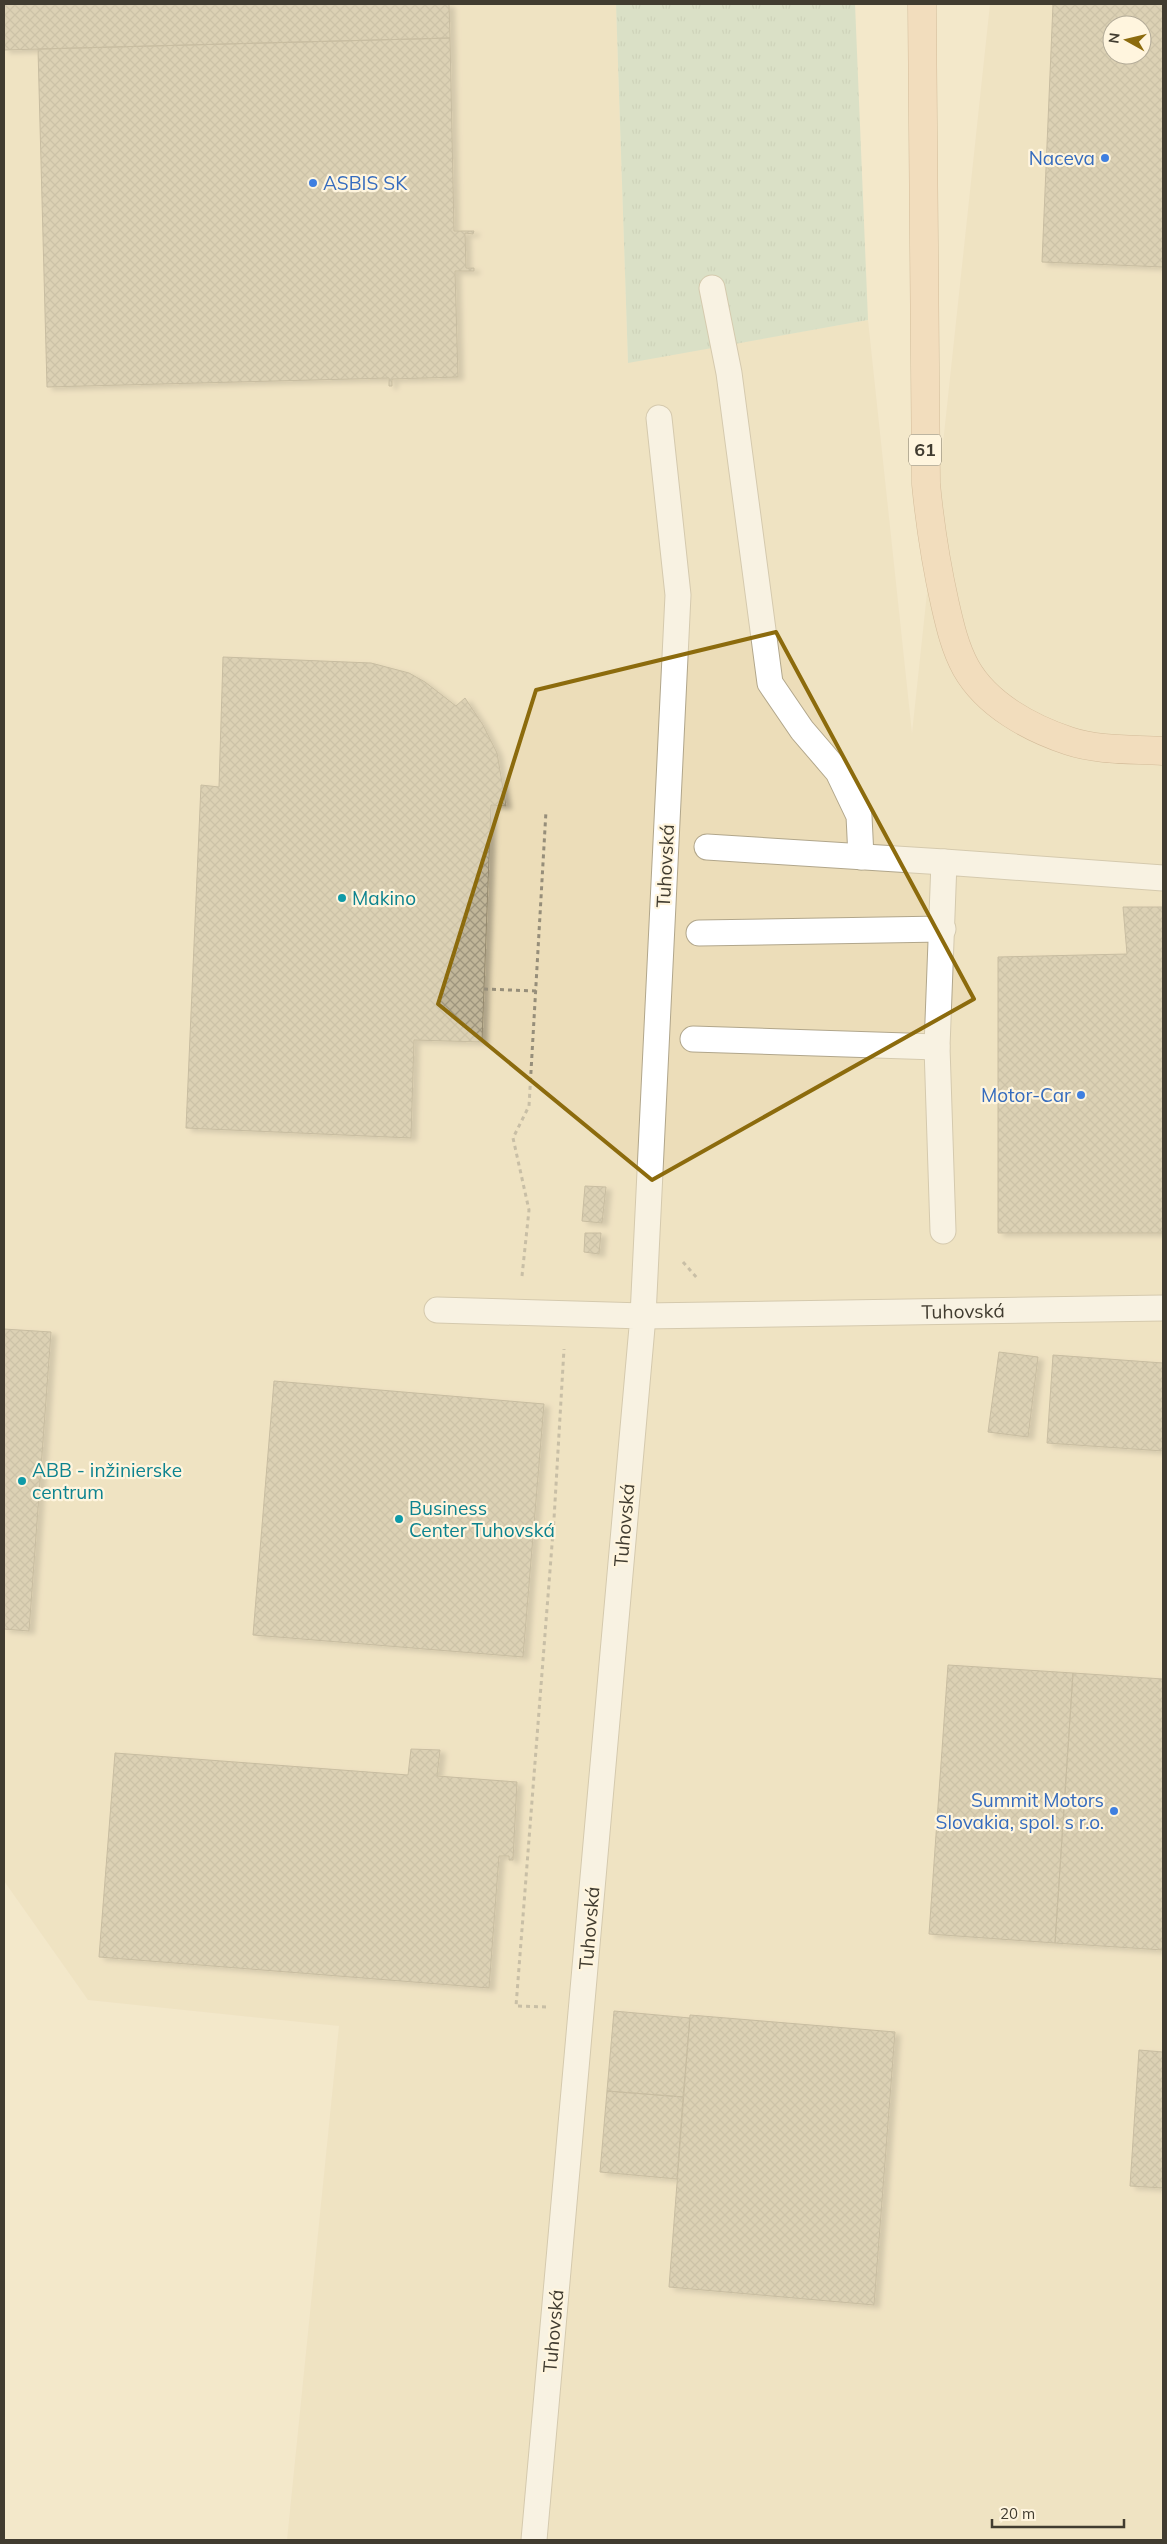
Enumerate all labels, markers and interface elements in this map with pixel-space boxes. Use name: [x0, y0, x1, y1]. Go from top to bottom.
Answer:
north arrow: [1102, 15, 1152, 65]
text: N: [1104, 32, 1124, 45]
place label: Naceva: [1029, 146, 1095, 170]
marker: Naceva: [1099, 152, 1111, 164]
place label: ASBIS SK: [323, 171, 408, 195]
marker: ASBIS SK: [307, 177, 319, 189]
road number: 61: [909, 434, 941, 466]
street label: Tuhovská: [651, 824, 679, 908]
place label: Makino: [352, 886, 416, 910]
marker: Makino: [336, 892, 348, 904]
place label: Motor-Car: [981, 1083, 1071, 1107]
marker: Motor-Car: [1075, 1089, 1087, 1101]
street label: Tuhovská: [921, 1298, 1005, 1324]
place label: ABB - inžinierske centrum: [32, 1458, 182, 1504]
marker: ABB - inžinierske centrum: [16, 1475, 28, 1487]
street label: Tuhovská: [608, 1482, 640, 1568]
place label: Business Center Tuhovská: [409, 1496, 555, 1542]
marker: Business Center Tuhovská: [393, 1513, 405, 1525]
place label: Summit Motors Slovakia, spol. s r.o.: [936, 1788, 1104, 1834]
marker: Summit Motors Slovakia, spol. s r.o.: [1108, 1805, 1120, 1817]
street label: Tuhovská: [573, 1885, 605, 1971]
street label: Tuhovská: [537, 2288, 569, 2374]
scale bar: [992, 2496, 1124, 2528]
text: 20 m: [1000, 2504, 1035, 2523]

